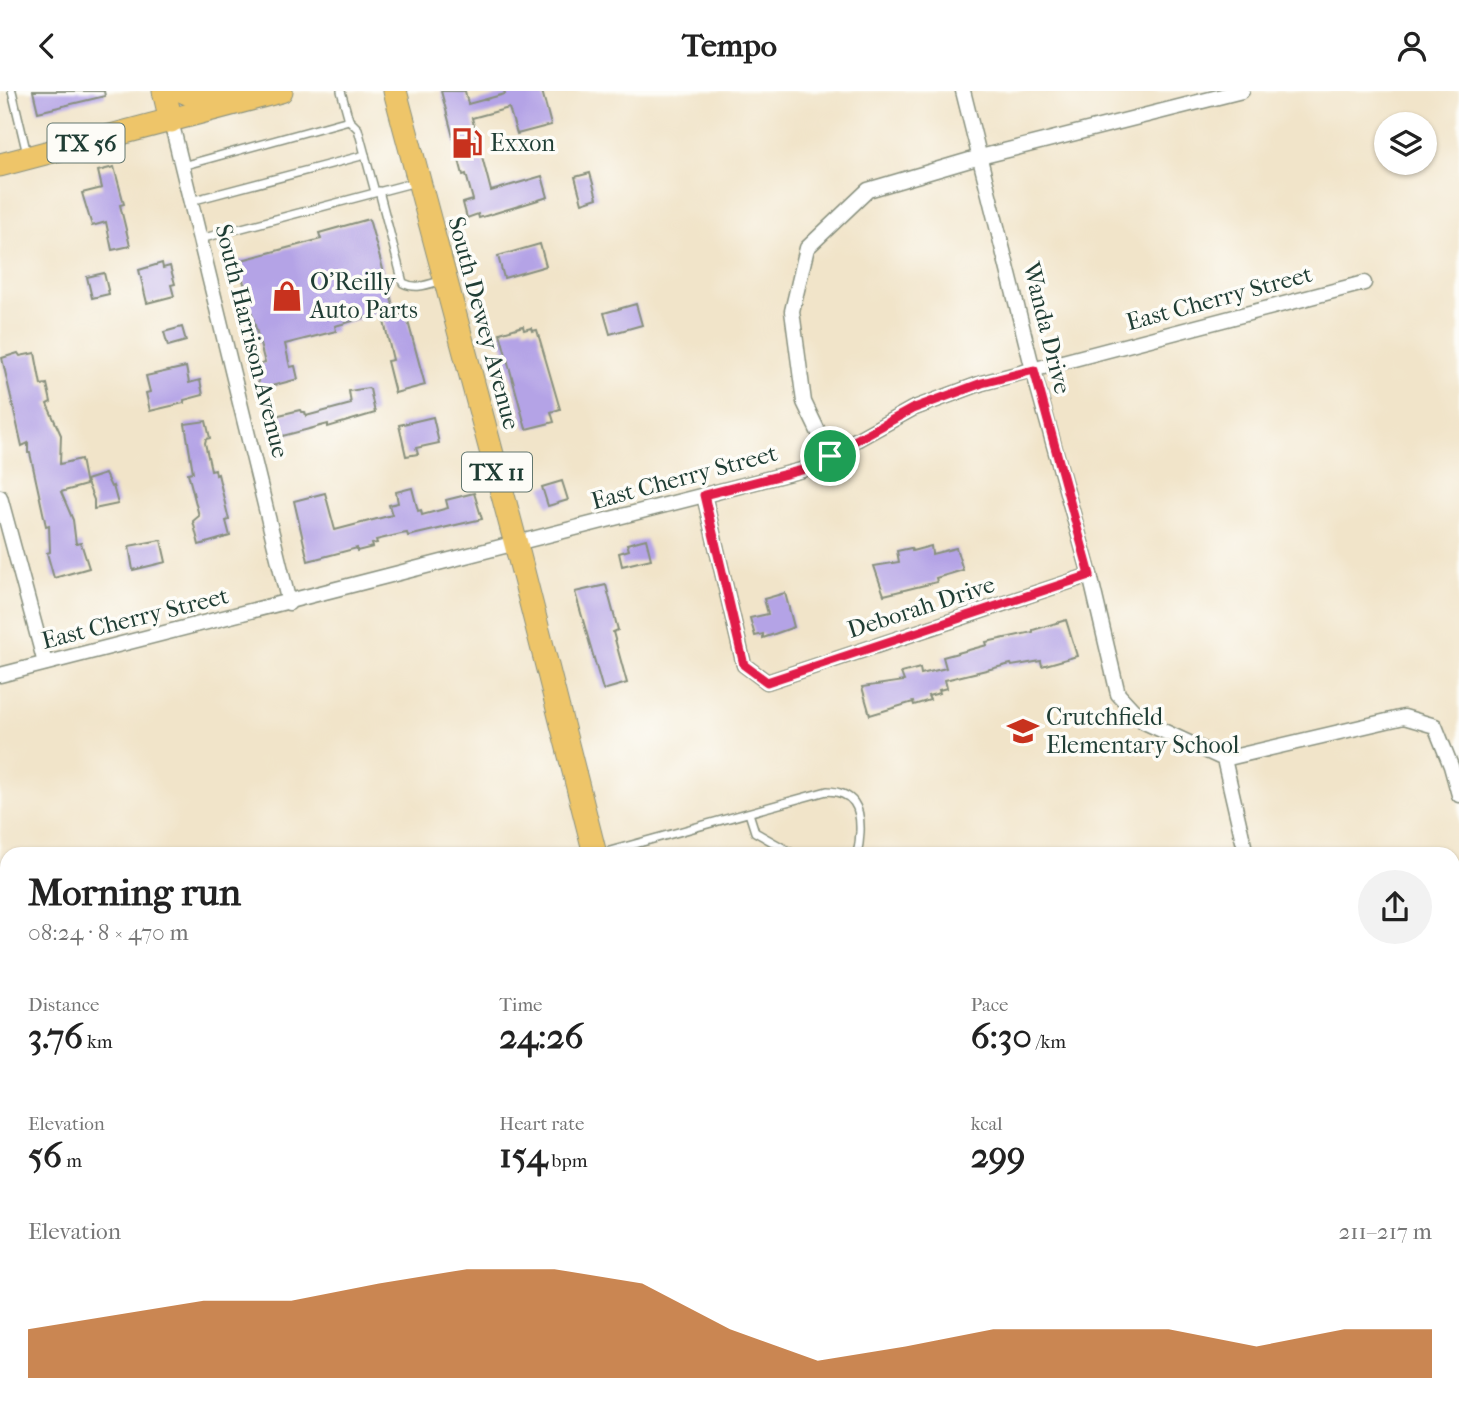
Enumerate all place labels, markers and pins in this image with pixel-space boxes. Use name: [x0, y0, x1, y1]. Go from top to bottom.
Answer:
fuel station icon: Exxon: [450, 126, 484, 160]
place label: Exxon: [490, 129, 555, 157]
place label: O'Reilly Auto Parts: [309, 268, 418, 324]
shop icon: O'Reilly Auto Parts: [270, 279, 304, 313]
pin: [800, 426, 860, 486]
place label: Crutchfield Elementary School: [1046, 703, 1240, 759]
school or university icon: Crutchfield Elementary School: [1006, 714, 1040, 748]

